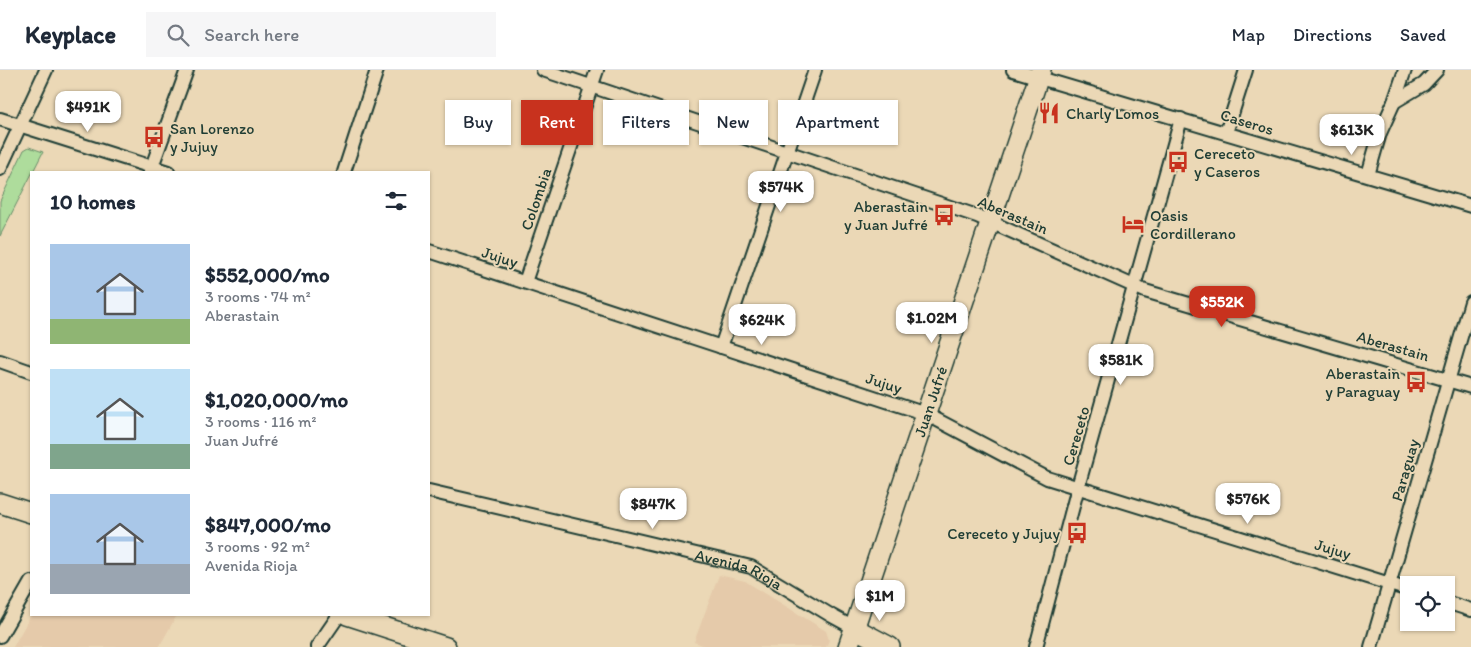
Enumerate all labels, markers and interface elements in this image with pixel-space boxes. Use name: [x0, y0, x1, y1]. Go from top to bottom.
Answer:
search box: [146, 12, 496, 57]
text: Keyplace: [25, 20, 116, 49]
icon: search: [164, 21, 192, 49]
text: Search here: [204, 23, 299, 46]
text: Map: [1232, 24, 1265, 46]
text: Directions: [1293, 24, 1372, 46]
text: Saved: [1400, 24, 1446, 46]
pin: $491K: [53, 90, 123, 133]
text: $491K: [66, 97, 110, 116]
chip: Buy: [445, 100, 511, 145]
chip: Rent: [521, 100, 593, 145]
chip: Filters: [603, 100, 689, 145]
chip: New: [699, 100, 768, 145]
chip: Apartment: [778, 100, 898, 145]
restaurant icon: Charly Lomos: [1036, 100, 1062, 126]
place label: Charly Lomos: [1066, 104, 1159, 123]
street label: Caseros: [1218, 105, 1276, 139]
pin: $613K: [1317, 114, 1387, 156]
place label: San Lorenzo y Jujuy: [170, 119, 254, 156]
text: $613K: [1331, 120, 1373, 139]
bus stop icon: San Lorenzo y Jujuy: [141, 124, 167, 150]
place label: Cereceto y Caseros: [1194, 144, 1260, 181]
bus stop icon: Cereceto y Caseros: [1165, 149, 1191, 175]
street label: Colombia: [516, 165, 556, 233]
pin: $574K: [746, 170, 816, 213]
text: $574K: [759, 177, 803, 196]
icon: filters: [382, 187, 410, 215]
text: 10 homes: [50, 189, 136, 214]
street label: Aberastain: [975, 192, 1051, 238]
place label: Aberastain y Juan Jufré: [844, 197, 928, 234]
bus stop icon: Aberastain y Juan Jufré: [931, 202, 957, 228]
place label: Oasis Cordillerano: [1150, 206, 1236, 243]
hotel icon: Oasis Cordillerano: [1120, 211, 1146, 237]
street label: Jujuy: [480, 242, 521, 272]
text: $552,000/mo: [205, 262, 330, 287]
icon: home: [90, 264, 150, 324]
pin: $552K: [1187, 286, 1257, 328]
text: 3 rooms · 74 m²: [205, 287, 311, 306]
text: $552K: [1200, 292, 1244, 311]
pin: $1.02M: [891, 302, 973, 344]
pin: $624K: [727, 304, 797, 346]
text: Aberastain: [205, 306, 279, 325]
text: $1.02M: [907, 308, 957, 327]
text: $624K: [740, 310, 784, 329]
street label: Aberastain: [1355, 327, 1432, 365]
pin: $581K: [1086, 344, 1156, 386]
text: $581K: [1100, 350, 1142, 369]
street label: Juan Jufré: [910, 364, 951, 439]
place label: Aberastain y Paraguay: [1325, 364, 1400, 401]
street label: Jujuy: [864, 368, 905, 398]
bus stop icon: Aberastain y Paraguay: [1403, 369, 1429, 395]
text: $1,020,000/mo: [205, 387, 348, 412]
icon: home: [90, 389, 150, 449]
street label: Cereceto: [1058, 404, 1094, 468]
text: 3 rooms · 116 m²: [205, 412, 316, 431]
text: Juan Jufré: [205, 431, 278, 450]
street label: Paraguay: [1387, 436, 1423, 503]
pin: $576K: [1213, 482, 1283, 525]
pin: $847K: [618, 488, 688, 530]
text: $576K: [1226, 489, 1270, 508]
text: $847K: [631, 494, 675, 513]
text: $847,000/mo: [205, 512, 331, 537]
icon: home: [90, 514, 150, 574]
bus stop icon: Cereceto y Jujuy: [1064, 520, 1090, 546]
place label: Cereceto y Jujuy: [947, 524, 1060, 543]
street label: Jujuy: [1313, 535, 1354, 564]
text: 3 rooms · 92 m²: [205, 537, 310, 556]
street label: Avenida Rioja: [693, 545, 787, 594]
text: Avenida Rioja: [205, 556, 297, 575]
map controls: [1400, 576, 1455, 631]
button: locate: [1400, 576, 1455, 631]
pin: $1M: [856, 580, 904, 622]
text: $1M: [866, 586, 894, 605]

